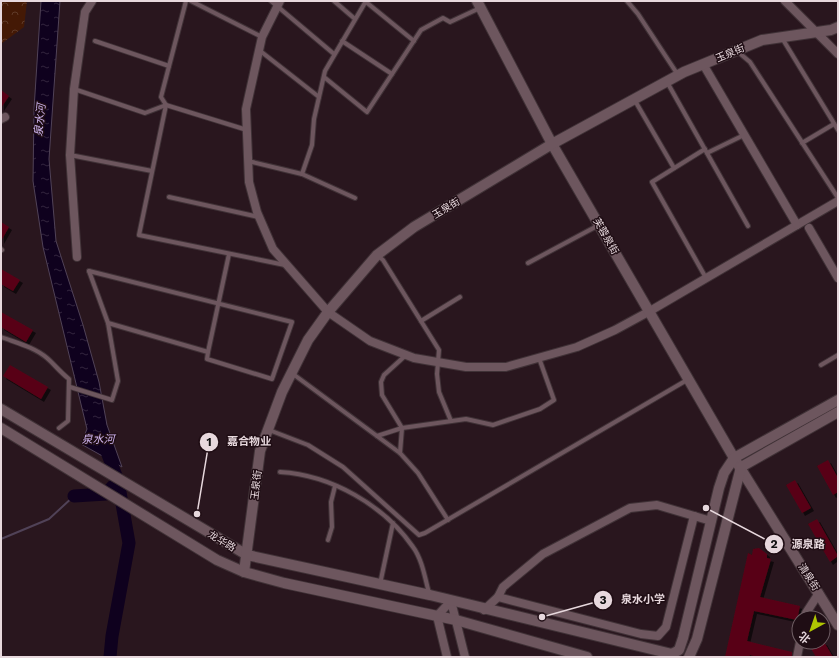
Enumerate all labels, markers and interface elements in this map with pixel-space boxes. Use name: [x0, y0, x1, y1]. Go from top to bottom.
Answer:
street label: 玉泉街: [714, 42, 746, 64]
water label: 泉水河: [32, 101, 48, 137]
street label: 玉泉街: [430, 196, 462, 220]
street label: 芙蓉泉街: [591, 216, 621, 256]
callout: 嘉合物业: [199, 430, 279, 453]
water label: 泉水河: [82, 433, 116, 446]
text: 1: [206, 435, 212, 449]
text: 嘉合物业: [227, 435, 271, 448]
street label: 玉泉街: [249, 469, 263, 501]
street label: 龙华路: [206, 529, 238, 553]
callout: 源泉路: [764, 533, 833, 556]
text: 2: [770, 537, 778, 551]
text: 源泉路: [792, 538, 825, 551]
street label: 清泉街: [796, 561, 822, 593]
callout: 泉水小学: [593, 588, 673, 611]
text: 3: [599, 593, 607, 607]
text: 泉水小学: [621, 593, 665, 606]
north arrow: [791, 610, 831, 650]
text: 北: [797, 629, 813, 646]

